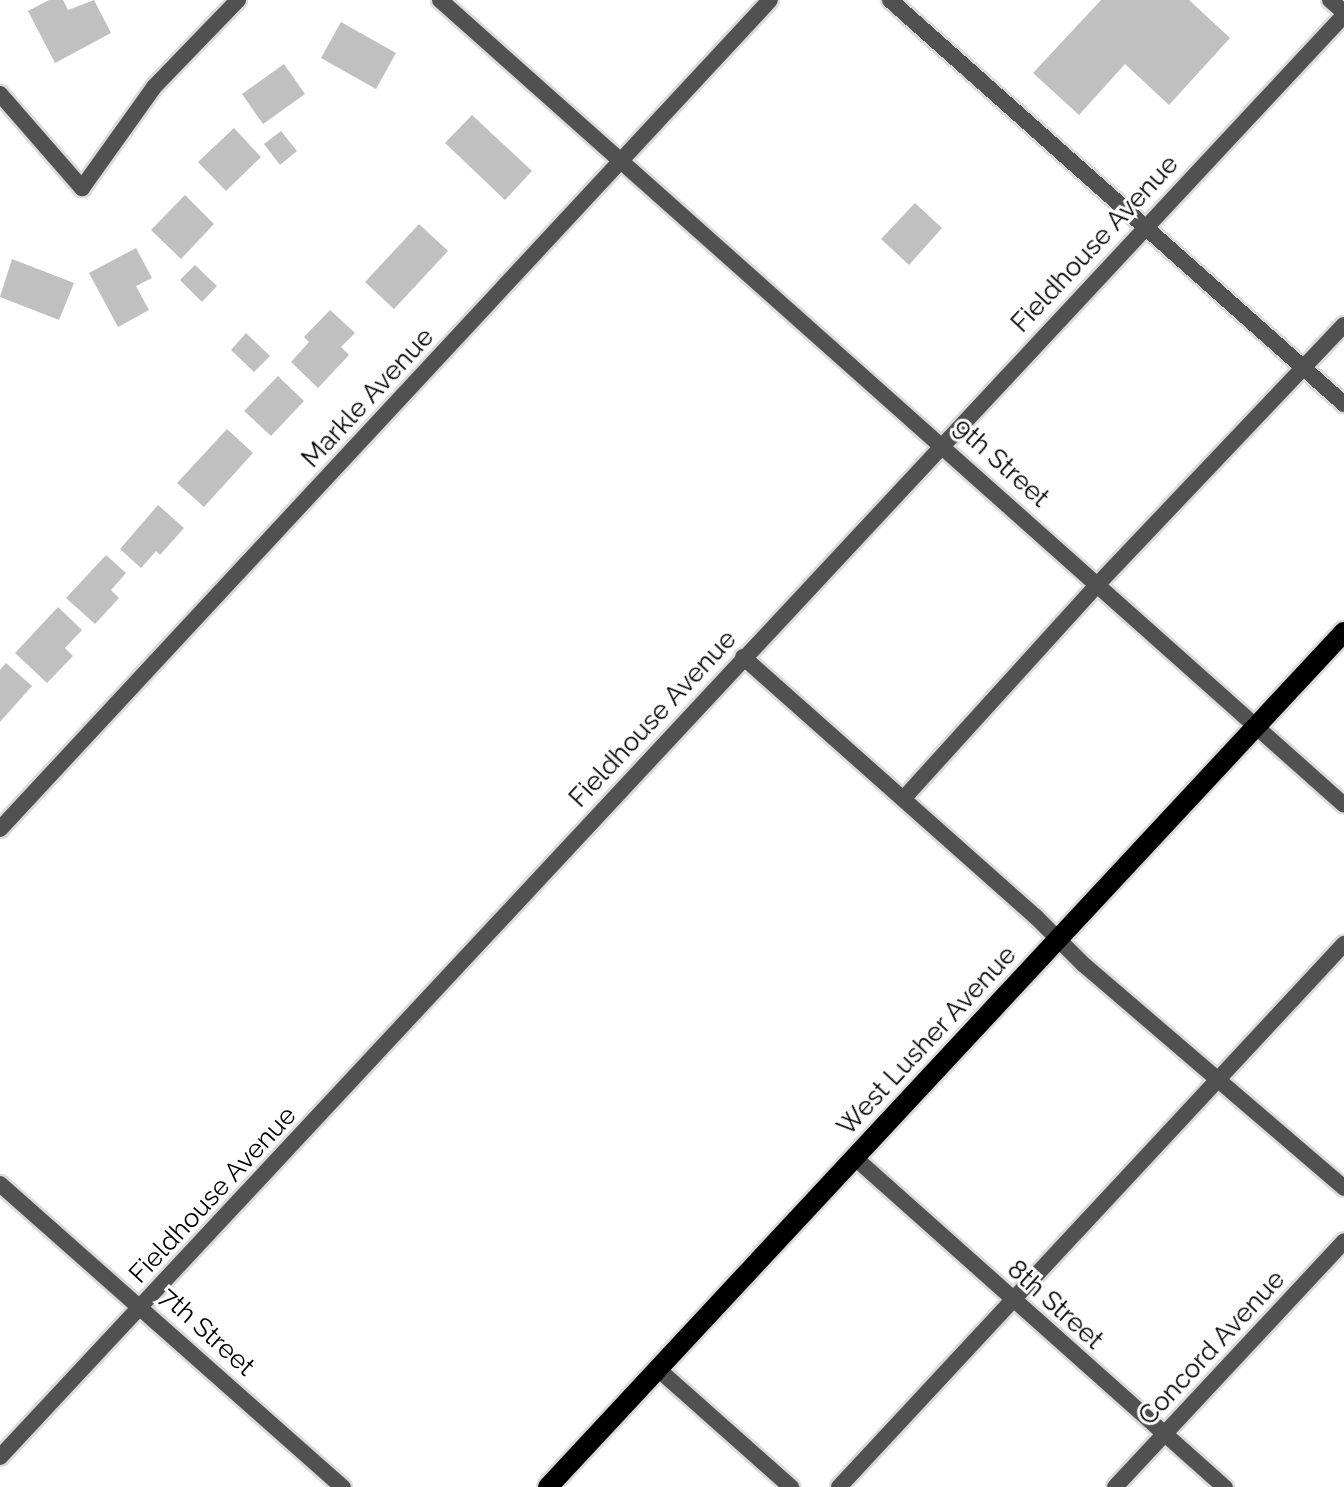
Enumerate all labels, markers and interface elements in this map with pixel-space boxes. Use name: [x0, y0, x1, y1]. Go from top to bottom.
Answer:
street label: Fieldhouse Avenue: [1005, 149, 1185, 339]
street label: Markle Avenue: [295, 322, 441, 474]
street label: 9th Street: [947, 412, 1055, 514]
street label: Fieldhouse Avenue: [563, 624, 743, 814]
street label: West Lusher Avenue: [831, 939, 1023, 1143]
street label: Fieldhouse Avenue: [123, 1100, 303, 1290]
street label: 8th Street: [1001, 1254, 1109, 1356]
street label: Concord Avenue: [1132, 1264, 1292, 1432]
street label: 7th Street: [153, 1281, 261, 1383]

